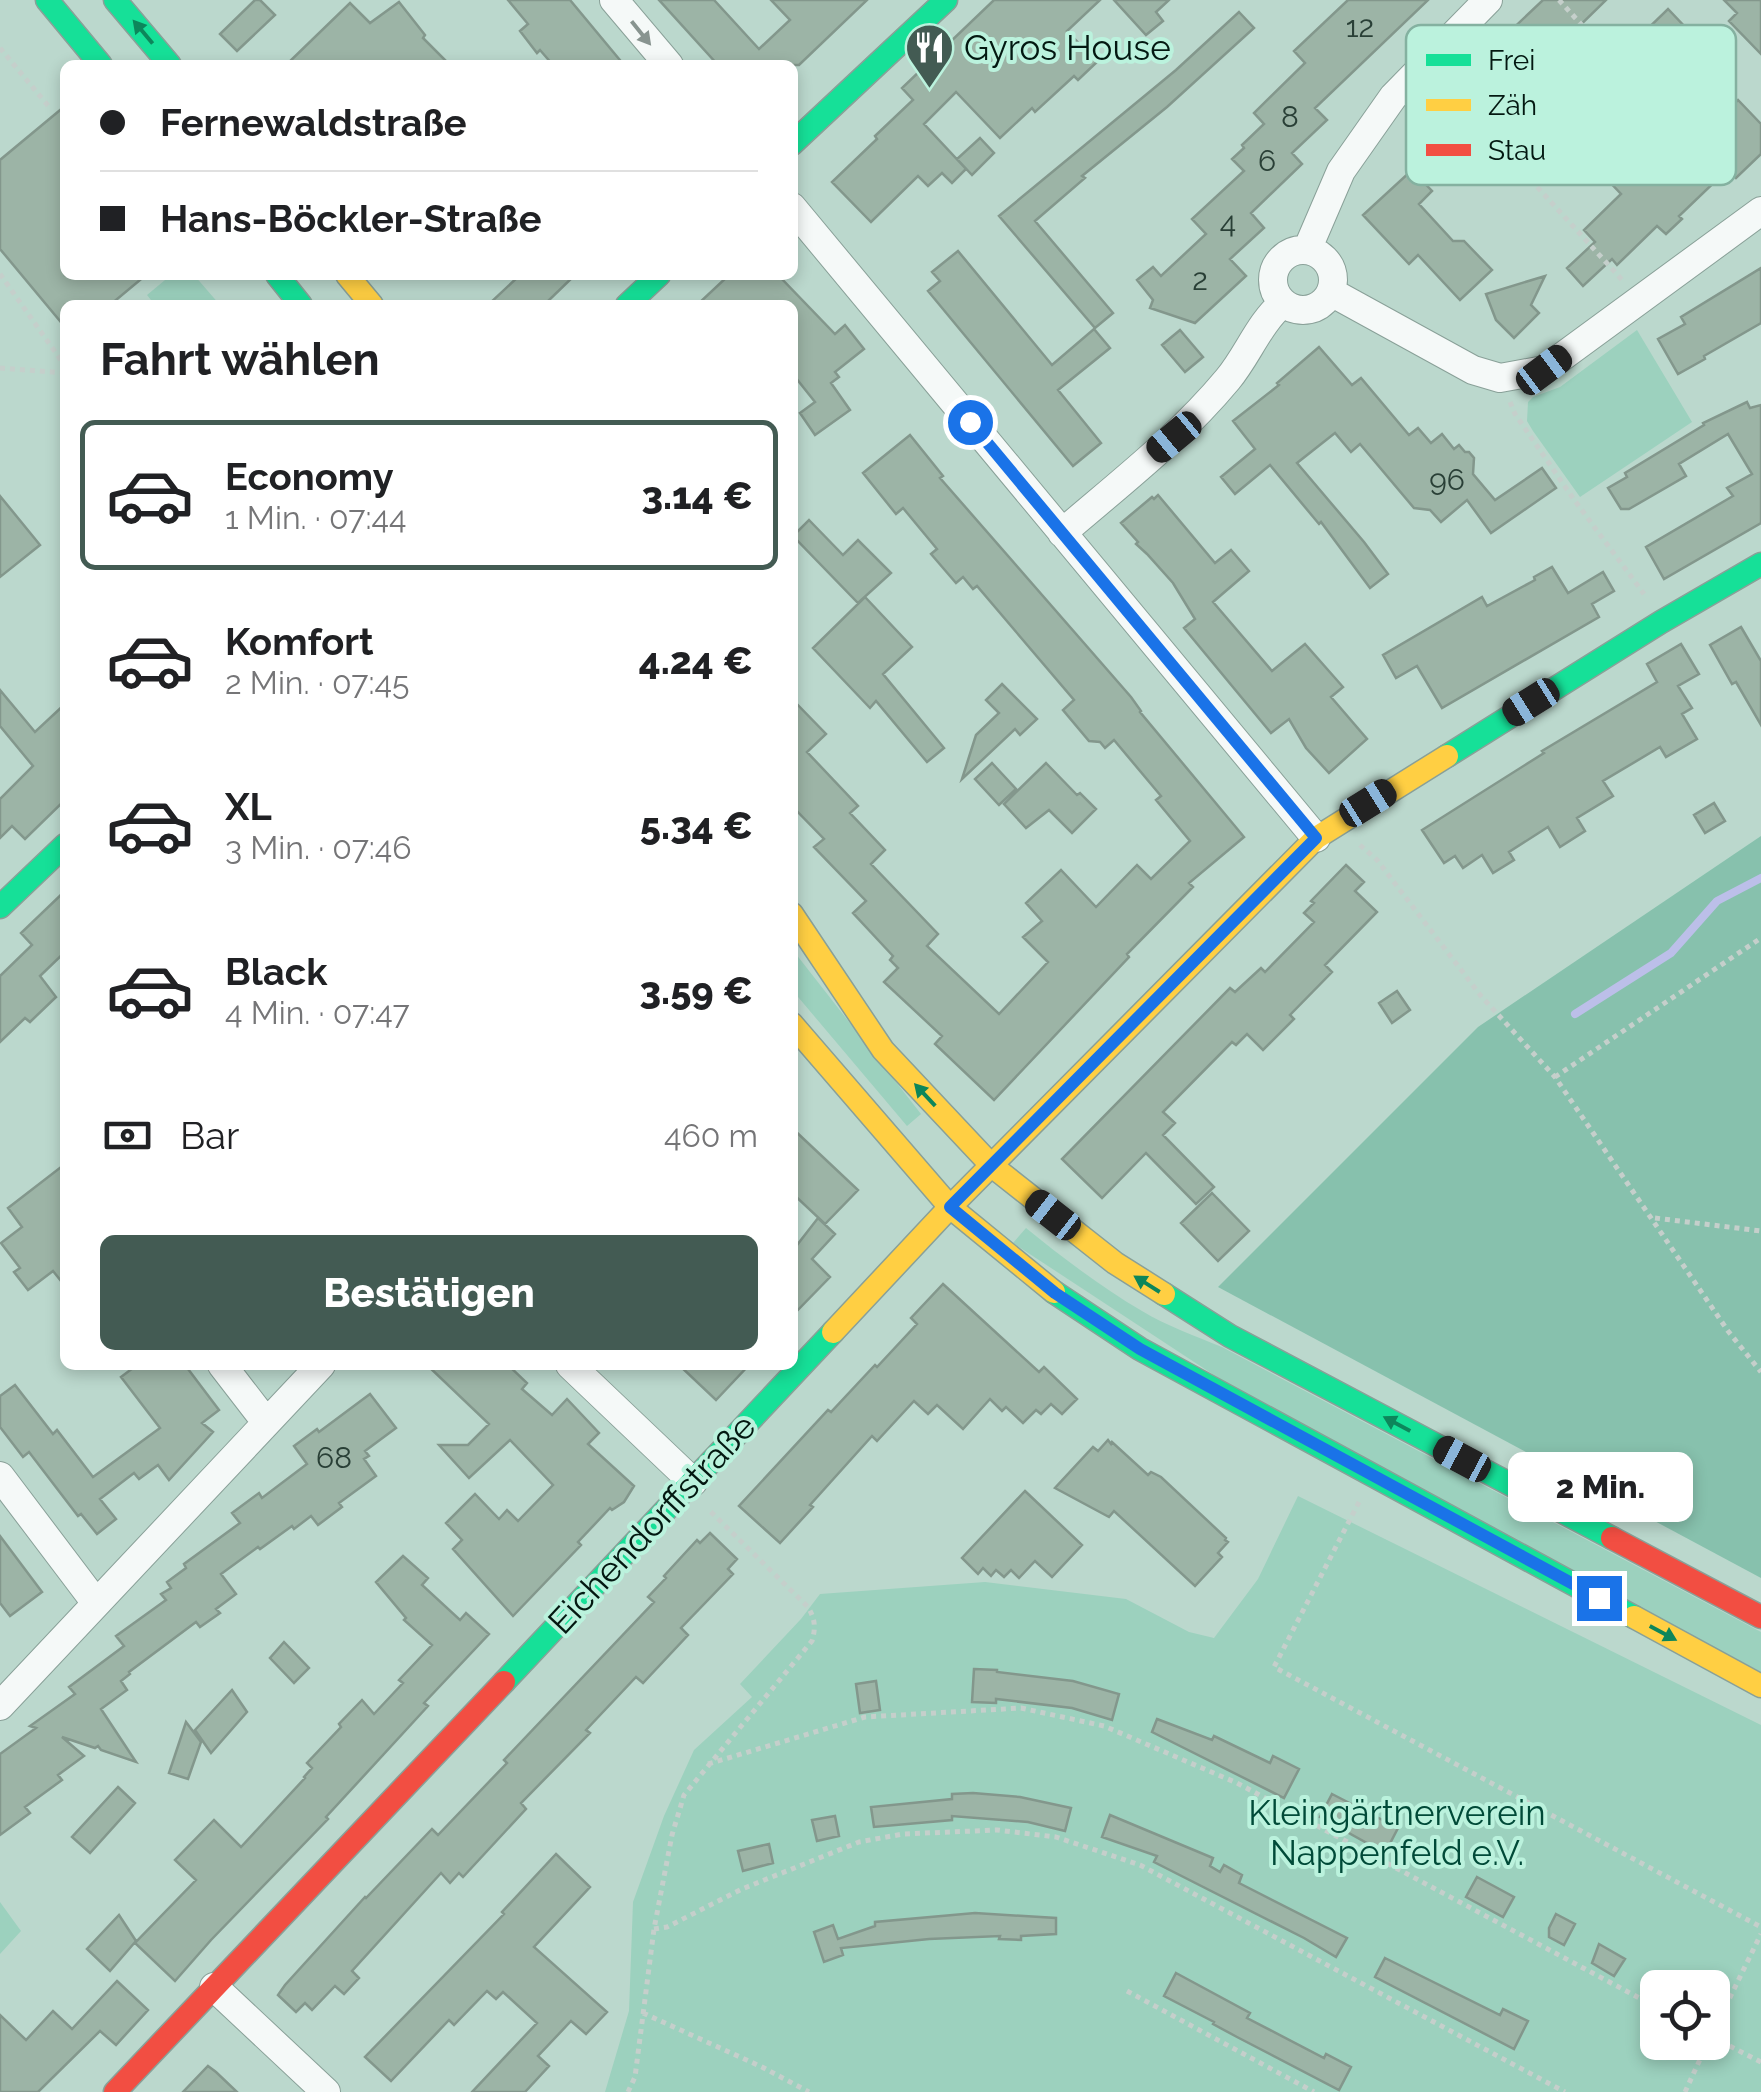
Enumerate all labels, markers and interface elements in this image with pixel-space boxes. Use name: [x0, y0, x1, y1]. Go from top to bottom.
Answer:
house number: 12: [1346, 9, 1374, 44]
one-way arrow: [133, 20, 154, 45]
one-way arrow: [630, 20, 651, 46]
restaurant icon: Gyros House: [903, 22, 955, 90]
legend: [1406, 25, 1736, 185]
place label: Gyros House: [964, 27, 1171, 68]
text: Frei: [1488, 44, 1535, 77]
text: Zäh: [1488, 89, 1537, 122]
house number: 8: [1281, 99, 1299, 134]
text: Fernewaldstraße: [160, 100, 467, 145]
text: Stau: [1488, 134, 1546, 167]
house number: 6: [1258, 143, 1276, 178]
text: Hans-Böckler-Straße: [160, 196, 541, 241]
house number: 4: [1220, 205, 1236, 240]
house number: 2: [1192, 262, 1208, 297]
text: Fahrt wählen: [100, 333, 380, 386]
car: [1511, 340, 1577, 400]
route start: [948, 400, 993, 445]
car: [1141, 406, 1207, 468]
icon: car: [105, 450, 195, 540]
text: Economy: [225, 454, 394, 499]
house number: 96: [1429, 462, 1465, 497]
text: 3.14 €: [641, 473, 753, 518]
text: 1 Min. · 07:44: [225, 499, 406, 536]
icon: car: [105, 615, 195, 705]
text: Komfort: [225, 619, 374, 664]
text: 4.24 €: [639, 638, 753, 683]
text: 2 Min. · 07:45: [225, 664, 409, 701]
car: [1498, 673, 1564, 731]
car: [1335, 774, 1401, 832]
icon: car: [105, 780, 195, 870]
text: XL: [225, 784, 272, 829]
text: 5.34 €: [640, 803, 753, 848]
text: 3 Min. · 07:46: [225, 829, 412, 866]
icon: car: [105, 945, 195, 1035]
text: Black: [225, 949, 327, 994]
text: 3.59 €: [639, 968, 753, 1013]
text: 4 Min. · 07:47: [225, 994, 410, 1031]
one-way arrow: [914, 1083, 937, 1107]
icon: cash: [100, 1108, 155, 1163]
text: Bar: [180, 1113, 239, 1158]
text: 460 m: [664, 1117, 758, 1154]
car: [1020, 1185, 1086, 1245]
button: Bestätigen: [100, 1235, 758, 1350]
one-way arrow: [1133, 1275, 1161, 1293]
street label: Eichendorffstraße: [540, 1406, 764, 1642]
one-way arrow: [1382, 1416, 1411, 1433]
car: [1428, 1432, 1496, 1486]
house number: 68: [316, 1440, 352, 1475]
callout: 2 Min.: [1506, 1453, 1692, 1523]
text: 2 Min.: [1556, 1468, 1645, 1505]
route end: [1577, 1576, 1622, 1621]
one-way arrow: [1649, 1624, 1678, 1641]
park label: Kleingärtnerverein Nappenfeld e.V.: [1248, 1792, 1546, 1873]
map controls: [1640, 1970, 1730, 2060]
button: locate: [1640, 1970, 1730, 2060]

